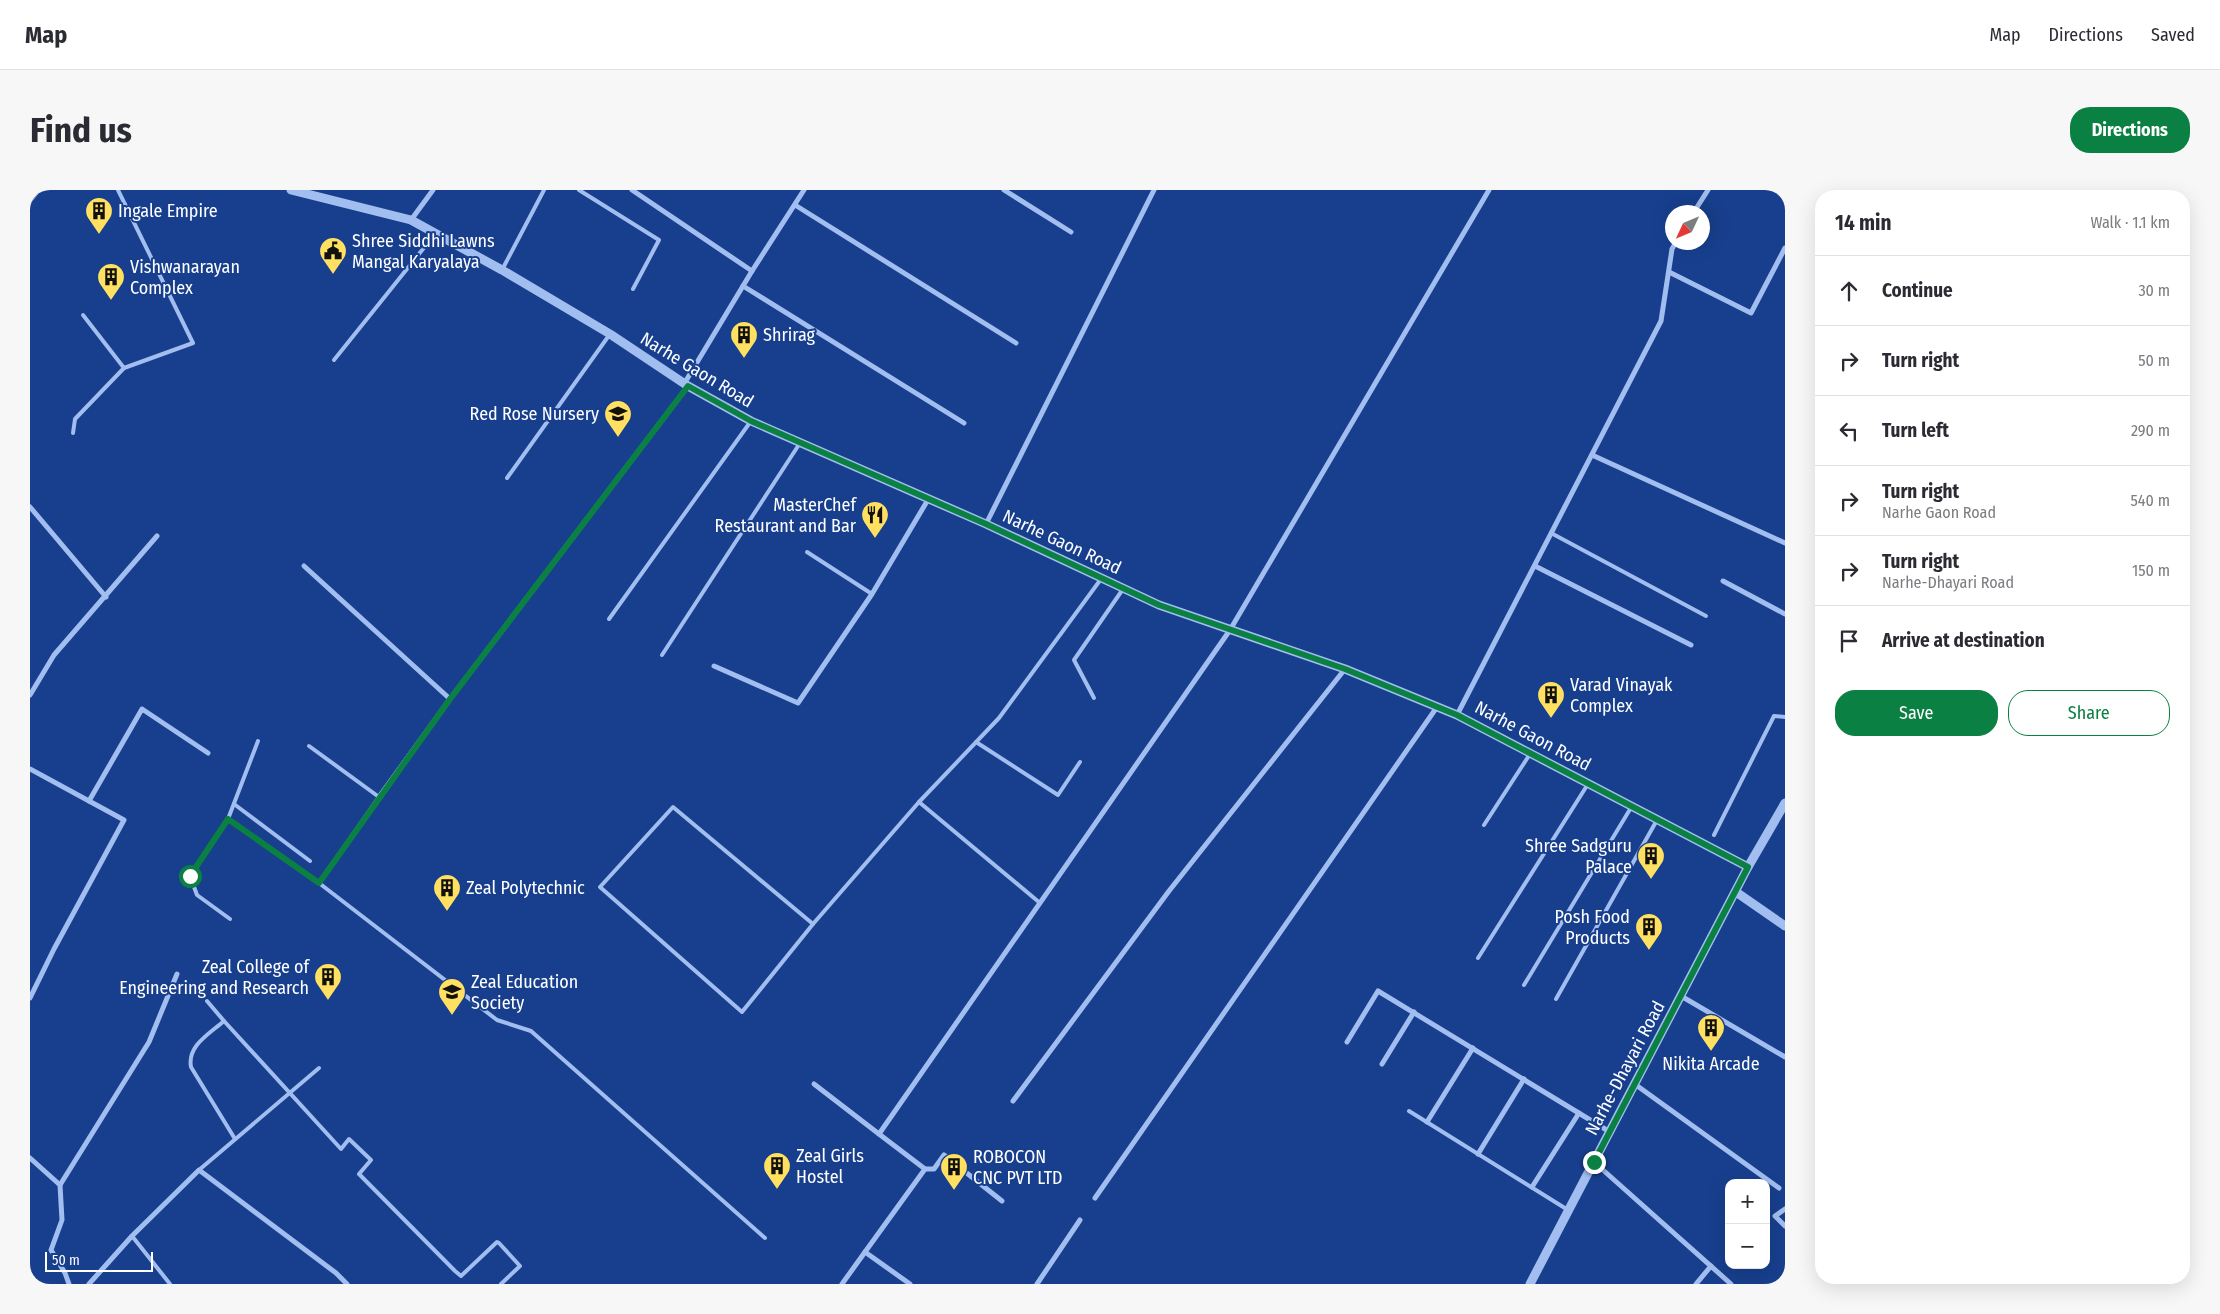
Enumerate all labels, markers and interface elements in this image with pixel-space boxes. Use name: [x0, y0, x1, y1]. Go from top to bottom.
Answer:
text: Map: [25, 21, 67, 49]
text: Map: [1989, 24, 2021, 46]
text: Directions: [2049, 24, 2123, 46]
text: Saved: [2151, 24, 2195, 46]
button: Directions: [2070, 107, 2190, 153]
text: Find us: [30, 109, 132, 151]
building icon: Ingale Empire: [84, 196, 114, 235]
place label: Ingale Empire: [118, 200, 218, 222]
north arrow: [1665, 205, 1710, 250]
text: 14 min: [1835, 210, 1892, 236]
text: Walk · 1.1 km: [2090, 213, 2170, 232]
place label: Shree Siddhi Lawns Mangal Karyalaya: [352, 230, 495, 273]
public building icon: Shree Siddhi Lawns Mangal Karyalaya: [318, 236, 348, 275]
place label: Vishwanarayan Complex: [130, 256, 240, 299]
building icon: Vishwanarayan Complex: [96, 262, 126, 301]
icon: ahead: [1835, 277, 1863, 305]
text: Continue: [1882, 279, 1953, 302]
text: 30 m: [2138, 281, 2170, 300]
building icon: Shrirag: [729, 320, 759, 359]
place label: Shrirag: [763, 324, 816, 346]
street label: Narhe Gaon Road: [636, 328, 758, 412]
icon: right: [1835, 347, 1863, 375]
text: Turn right: [1882, 349, 1959, 372]
text: 50 m: [2138, 351, 2170, 370]
school or university icon: Red Rose Nursery: [603, 399, 633, 438]
place label: Red Rose Nursery: [470, 403, 599, 425]
icon: left: [1835, 417, 1863, 445]
text: Turn left: [1882, 419, 1949, 442]
text: 290 m: [2131, 421, 2170, 440]
text: Turn right: [1882, 480, 1959, 503]
icon: right: [1835, 487, 1863, 515]
text: 540 m: [2131, 491, 2170, 510]
place label: MasterChef Restaurant and Bar: [715, 494, 857, 537]
restaurant icon: MasterChef Restaurant and Bar: [860, 500, 890, 539]
text: Narhe Gaon Road: [1882, 503, 1996, 522]
street label: Narhe Gaon Road: [999, 505, 1125, 579]
text: Turn right: [1882, 550, 1959, 573]
icon: right: [1835, 557, 1863, 585]
text: 150 m: [2132, 561, 2170, 580]
text: Narhe-Dhayari Road: [1882, 573, 2014, 592]
icon: arrive: [1835, 627, 1863, 655]
text: Arrive at destination: [1882, 629, 2045, 652]
place label: Varad Vinayak Complex: [1570, 674, 1673, 717]
building icon: Varad Vinayak Complex: [1536, 680, 1566, 719]
button: Save: [1835, 690, 1998, 736]
button: Share: [2008, 690, 2170, 736]
street label: Narhe Gaon Road: [1471, 696, 1595, 776]
place label: Shree Sadguru Palace: [1525, 835, 1632, 878]
building icon: Shree Sadguru Palace: [1636, 841, 1666, 880]
route start: [179, 865, 202, 888]
building icon: Zeal Polytechnic: [432, 873, 462, 912]
place label: Zeal Polytechnic: [466, 877, 585, 899]
place label: Posh Food Products: [1554, 906, 1630, 949]
building icon: Posh Food Products: [1634, 912, 1664, 951]
place label: Zeal College of Engineering and Research: [119, 956, 310, 999]
building icon: Zeal College of Engineering and Research: [313, 962, 343, 1001]
place label: Zeal Education Society: [471, 971, 578, 1014]
school or university icon: Zeal Education Society: [437, 977, 467, 1016]
street label: Narhe-Dhayari Road: [1580, 997, 1670, 1139]
building icon: Nikita Arcade: [1696, 1013, 1726, 1052]
place label: Nikita Arcade: [1662, 1053, 1760, 1075]
place label: Zeal Girls Hostel: [796, 1145, 864, 1188]
place label: ROBOCON CNC PVT LTD: [973, 1146, 1063, 1189]
building icon: Zeal Girls Hostel: [762, 1151, 792, 1190]
route end: [1583, 1151, 1606, 1174]
building icon: ROBOCON CNC PVT LTD: [939, 1152, 969, 1191]
map controls: [1725, 1179, 1770, 1269]
button: +: [1725, 1179, 1770, 1224]
button: −: [1725, 1224, 1770, 1269]
scale bar: [45, 1249, 152, 1272]
text: 50 m: [52, 1252, 80, 1269]

